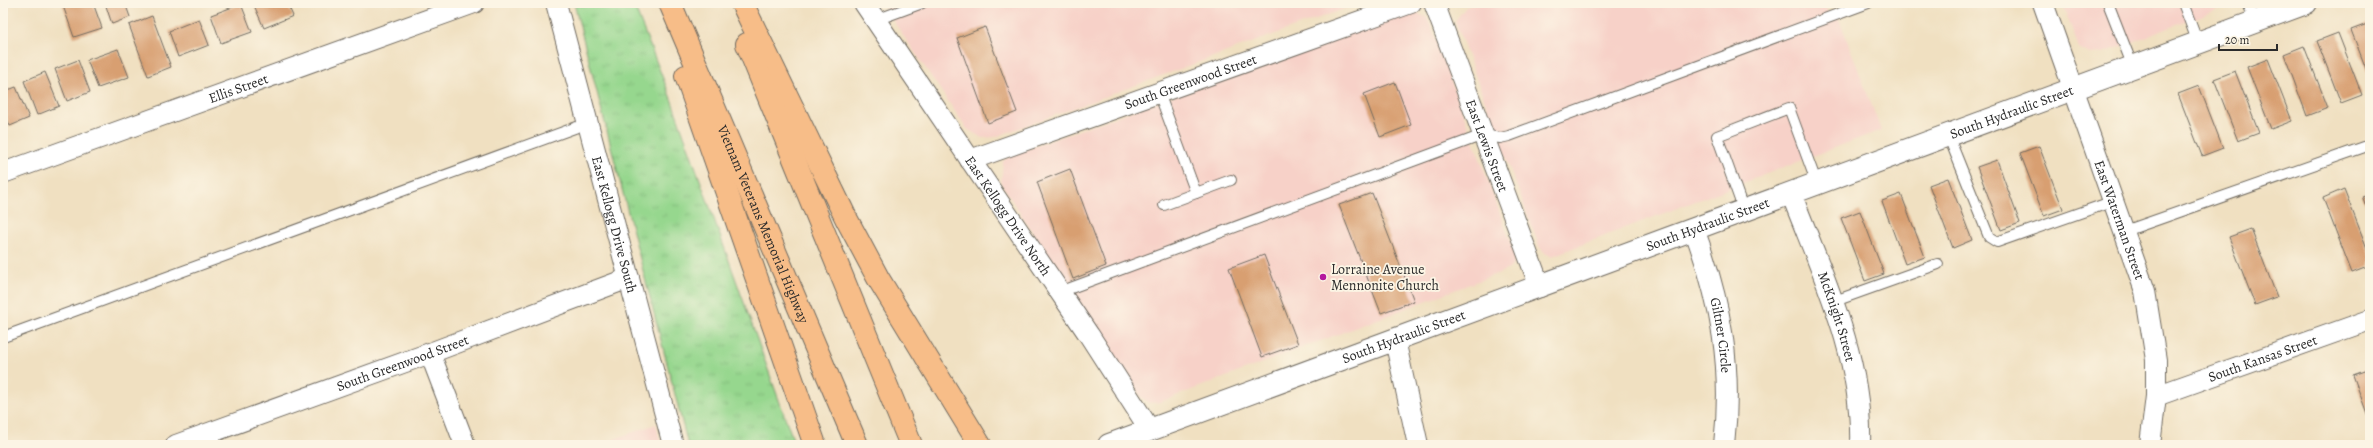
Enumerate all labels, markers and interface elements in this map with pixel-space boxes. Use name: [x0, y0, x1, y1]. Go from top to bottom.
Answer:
scale bar: [2219, 26, 2277, 52]
text: 20 m: [2225, 32, 2249, 48]
street label: South Greenwood Street: [1122, 49, 1260, 114]
street label: Ellis Street: [206, 69, 271, 108]
street label: South Hydraulic Street: [1947, 80, 2076, 143]
street label: East Lewis Street: [1461, 96, 1513, 195]
street label: Vietnam Veterans Memorial Highway: [713, 121, 814, 327]
street label: East Kellogg Drive North: [961, 152, 1056, 280]
street label: East Kellogg Drive South: [587, 154, 642, 295]
street label: East Waterman Street: [2090, 158, 2150, 282]
street label: South Hydraulic Street: [1643, 192, 1772, 255]
place label: Lorraine Avenue Mennonite Church: [1331, 260, 1439, 295]
street label: McKnight Street: [1813, 269, 1860, 364]
marker: Lorraine Avenue Mennonite Church: [1318, 272, 1328, 282]
street label: Giltner Circle: [1706, 295, 1736, 374]
street label: South Hydraulic Street: [1339, 305, 1468, 368]
street label: South Greenwood Street: [334, 330, 472, 396]
street label: South Kansas Street: [2205, 330, 2320, 386]

